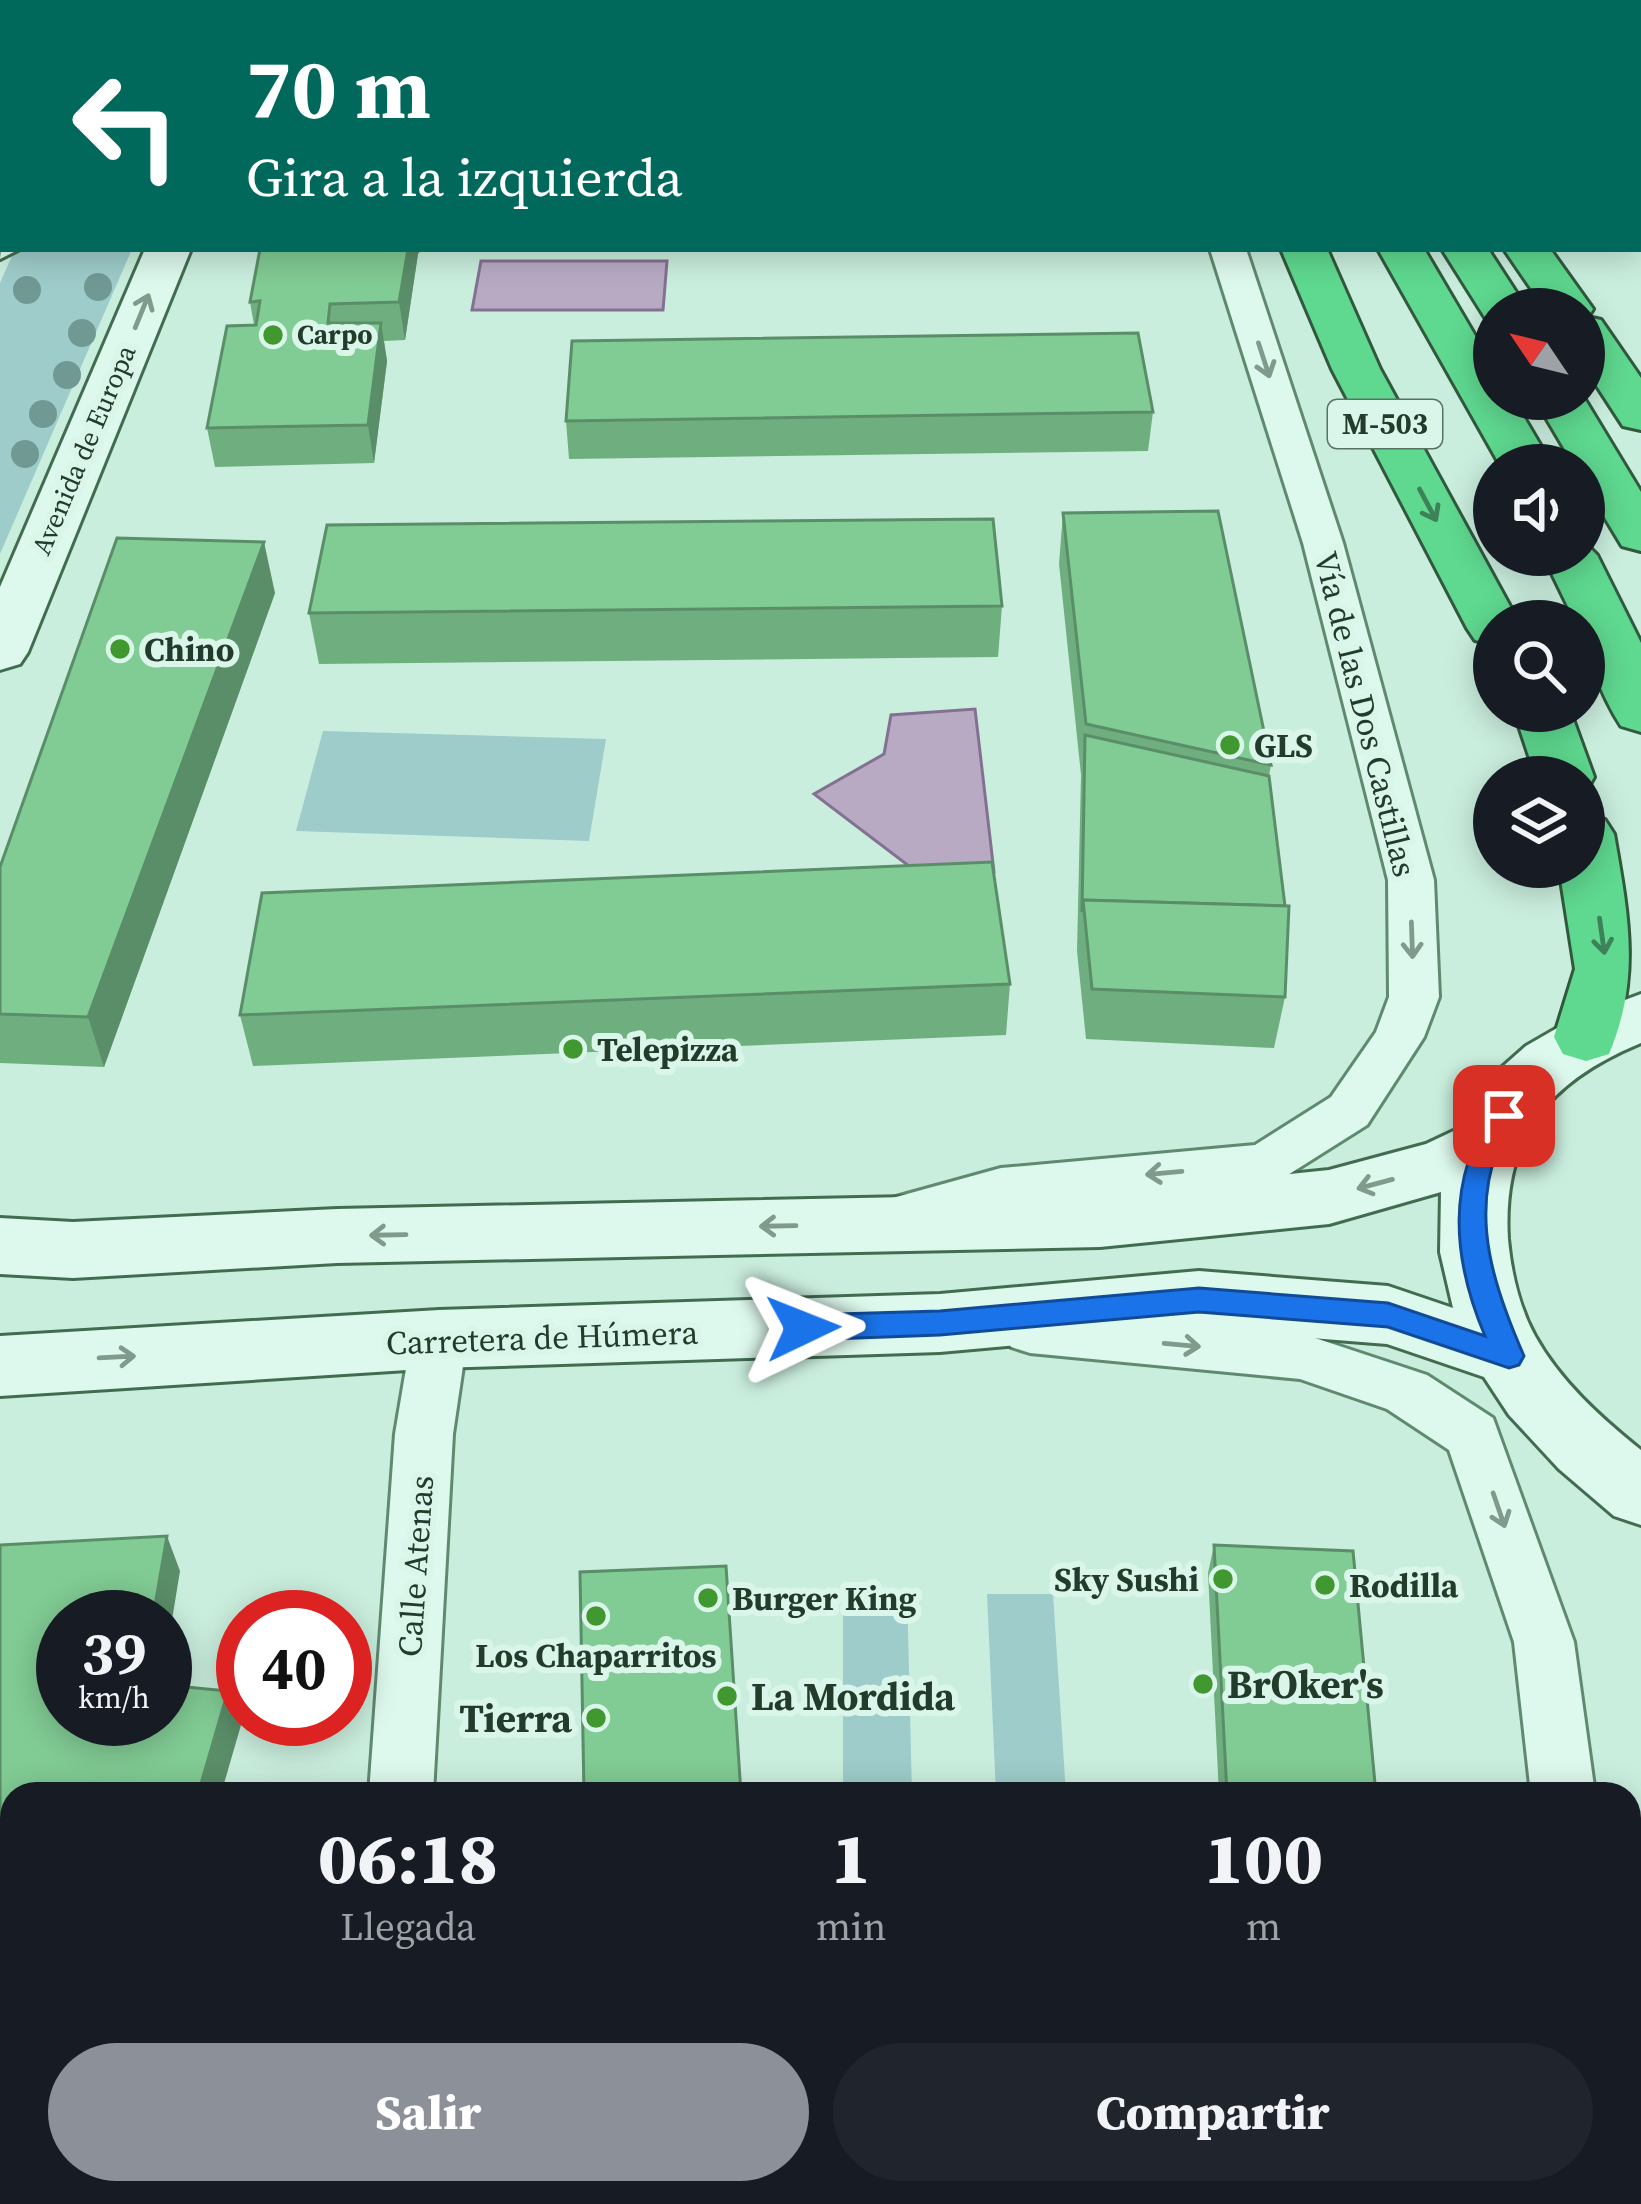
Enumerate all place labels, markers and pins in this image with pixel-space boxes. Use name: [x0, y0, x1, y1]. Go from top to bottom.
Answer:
place label: Carpo: [297, 316, 373, 353]
marker: Carpo: [260, 322, 286, 348]
place label: Chino: [144, 627, 234, 672]
marker: Chino: [107, 636, 133, 662]
place label: GLS: [1254, 723, 1313, 768]
marker: GLS: [1217, 732, 1243, 758]
place label: Telepizza: [597, 1027, 739, 1072]
marker: Telepizza: [560, 1036, 586, 1062]
pin: [1453, 1065, 1555, 1167]
place label: Sky Sushi: [1054, 1557, 1199, 1602]
place label: Rodilla: [1349, 1563, 1459, 1608]
marker: Sky Sushi: [1210, 1566, 1236, 1592]
marker: Rodilla: [1312, 1572, 1338, 1598]
place label: Burger King: [732, 1576, 917, 1621]
marker: Burger King: [695, 1585, 721, 1611]
marker: Los Chaparritos: [583, 1603, 609, 1629]
place label: Los Chaparritos: [475, 1633, 717, 1678]
place label: BrOker's: [1227, 1658, 1384, 1711]
place label: La Mordida: [751, 1670, 955, 1723]
marker: BrOker's: [1190, 1671, 1216, 1697]
marker: La Mordida: [714, 1683, 740, 1709]
place label: Tierra: [459, 1692, 572, 1745]
marker: Tierra: [583, 1705, 609, 1731]

